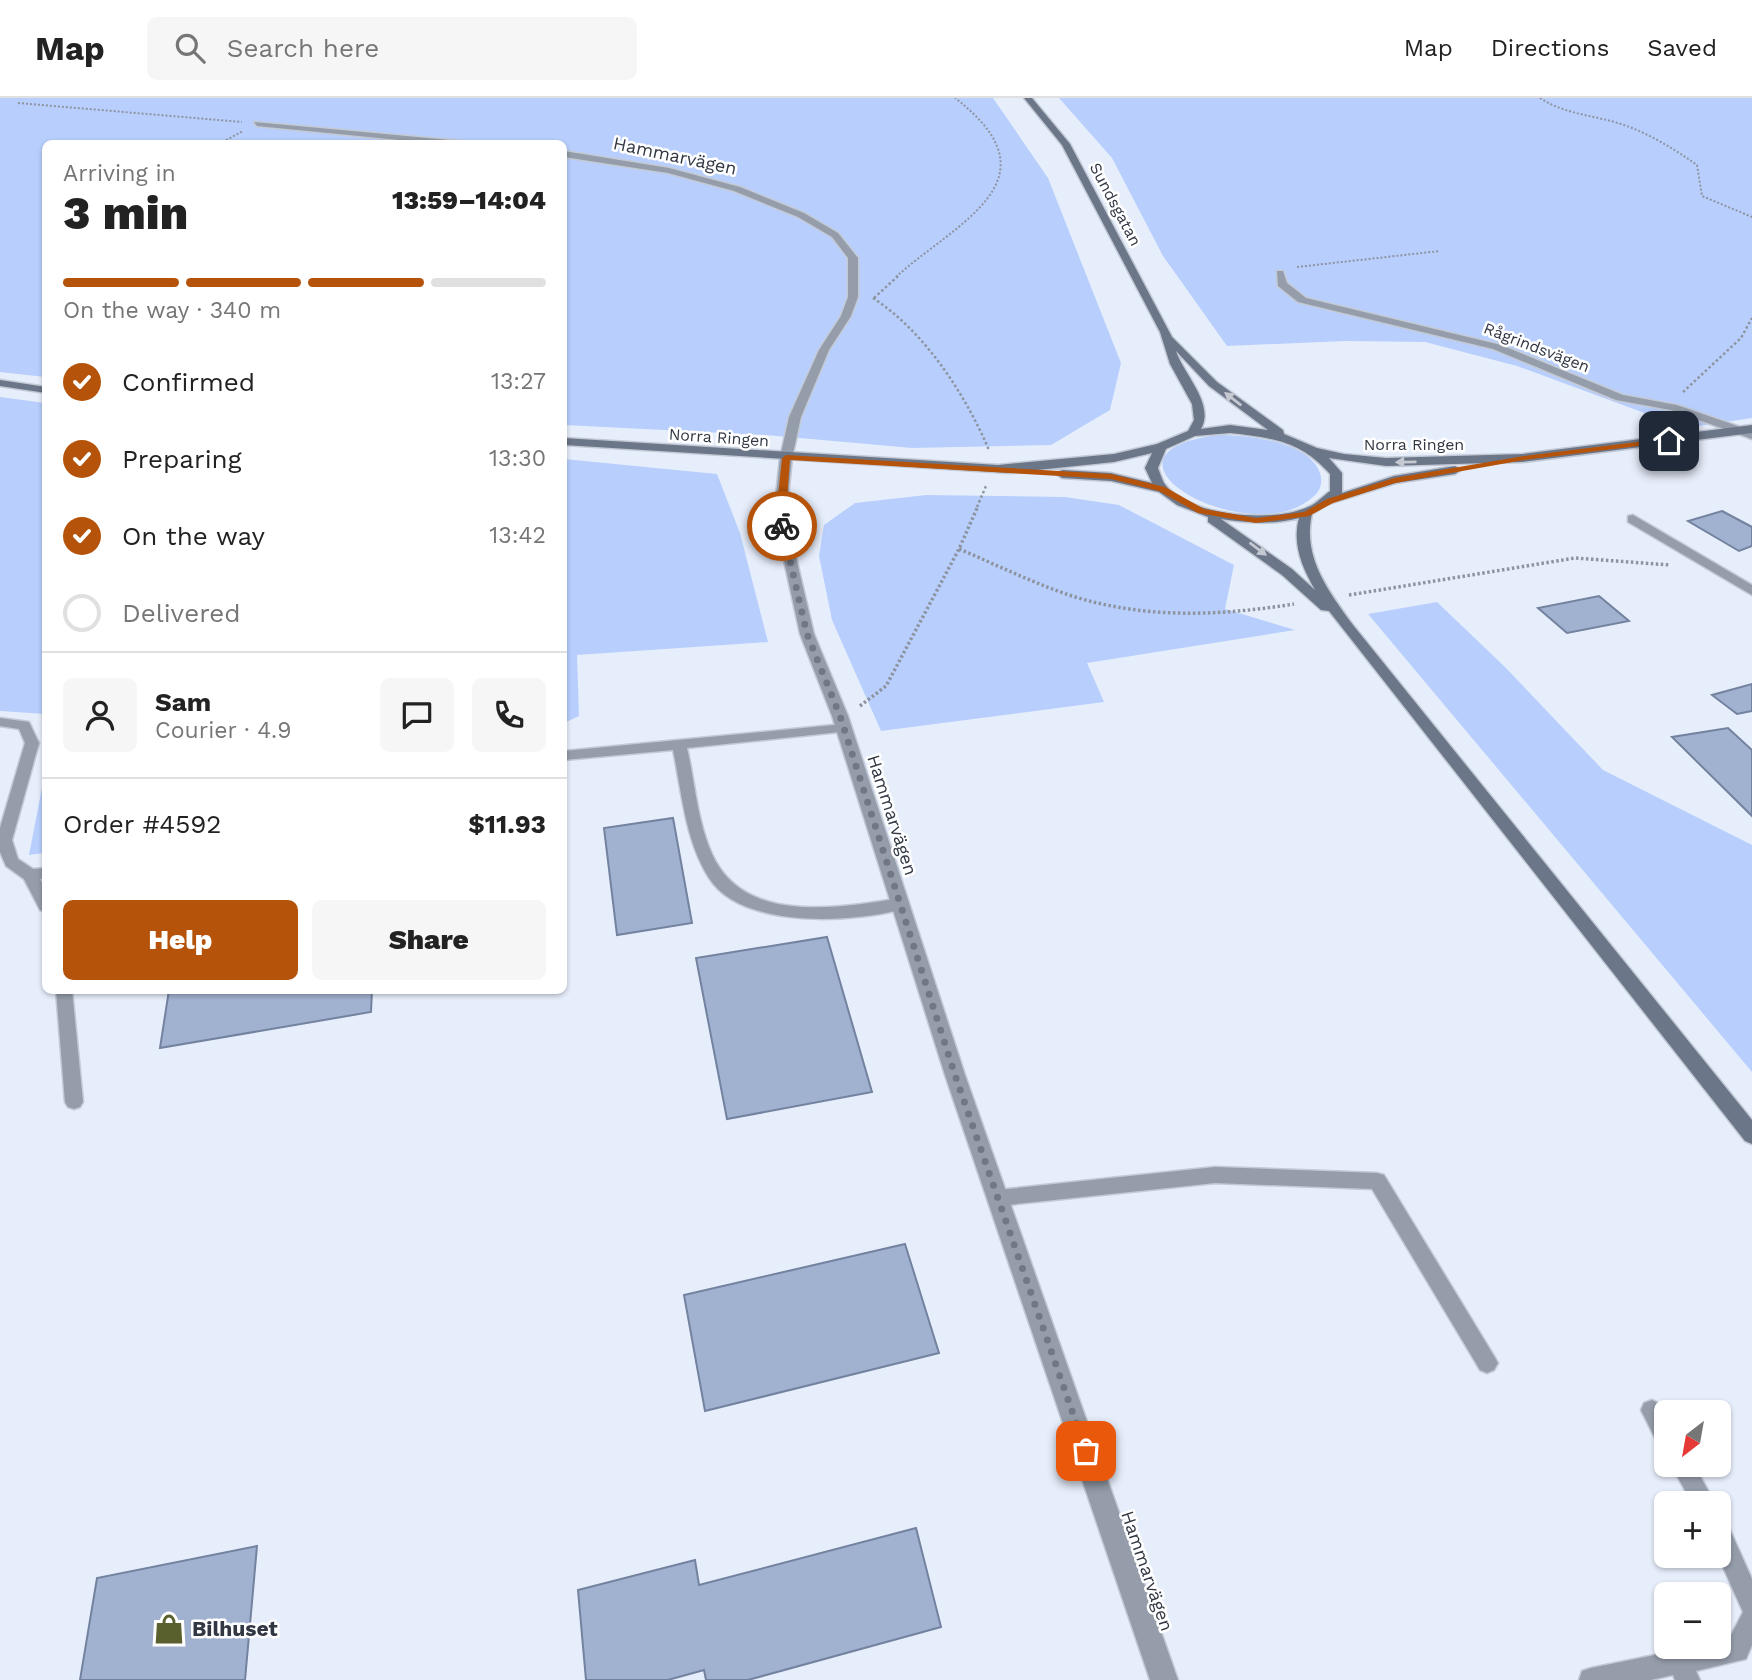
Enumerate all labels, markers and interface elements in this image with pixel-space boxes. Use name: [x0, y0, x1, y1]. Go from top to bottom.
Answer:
search box: [147, 17, 637, 80]
text: Map: [35, 29, 105, 68]
icon: search: [171, 29, 209, 67]
text: Search here: [227, 33, 379, 63]
text: Map: [1404, 34, 1453, 62]
text: Directions: [1491, 34, 1609, 62]
text: Saved: [1647, 34, 1717, 62]
street label: Hammarvägen: [612, 132, 739, 179]
street label: Sundsgatan: [1086, 159, 1145, 249]
text: Arriving in: [63, 160, 176, 187]
text: 13:59–14:04: [392, 185, 546, 215]
text: 3 min: [63, 186, 188, 240]
text: On the way · 340 m: [63, 297, 281, 324]
street label: Rågrindsvägen: [1481, 319, 1592, 376]
icon: check: [63, 363, 101, 401]
text: Confirmed: [122, 367, 255, 397]
text: 13:27: [491, 368, 546, 395]
one-way arrow: [1224, 392, 1242, 407]
pin: [1639, 411, 1699, 471]
icon: home: [1650, 422, 1688, 460]
street label: Norra Ringen: [668, 425, 770, 450]
street label: Norra Ringen: [1364, 435, 1464, 454]
icon: check: [63, 440, 101, 478]
text: Preparing: [122, 444, 242, 474]
text: 13:30: [489, 445, 546, 472]
one-way arrow: [1395, 456, 1417, 467]
courier: [747, 491, 817, 561]
icon: bike: [763, 507, 801, 545]
icon: check: [63, 517, 101, 555]
text: On the way: [122, 521, 265, 551]
text: 13:42: [489, 522, 546, 549]
one-way arrow: [1249, 542, 1267, 556]
text: Delivered: [122, 598, 241, 628]
button: person: [63, 678, 137, 752]
button: chat: [380, 678, 454, 752]
button: phone: [472, 678, 546, 752]
text: Sam: [155, 687, 211, 717]
text: Courier · 4.9: [155, 717, 291, 744]
street label: Hammarvägen: [863, 752, 922, 878]
text: Order #4592: [63, 809, 222, 839]
text: $11.93: [468, 809, 546, 839]
button: Help: [63, 900, 298, 980]
button: Share: [312, 900, 546, 980]
north arrow: [1654, 1400, 1731, 1477]
map controls: [1654, 1400, 1731, 1659]
pin: [1056, 1421, 1116, 1481]
icon: bag: [1067, 1432, 1105, 1470]
button: +: [1654, 1491, 1731, 1568]
street label: Hammarvägen: [1117, 1508, 1178, 1634]
button: −: [1654, 1582, 1731, 1659]
shop icon: Bilhuset: [152, 1612, 186, 1646]
place label: Bilhuset: [192, 1616, 278, 1641]

